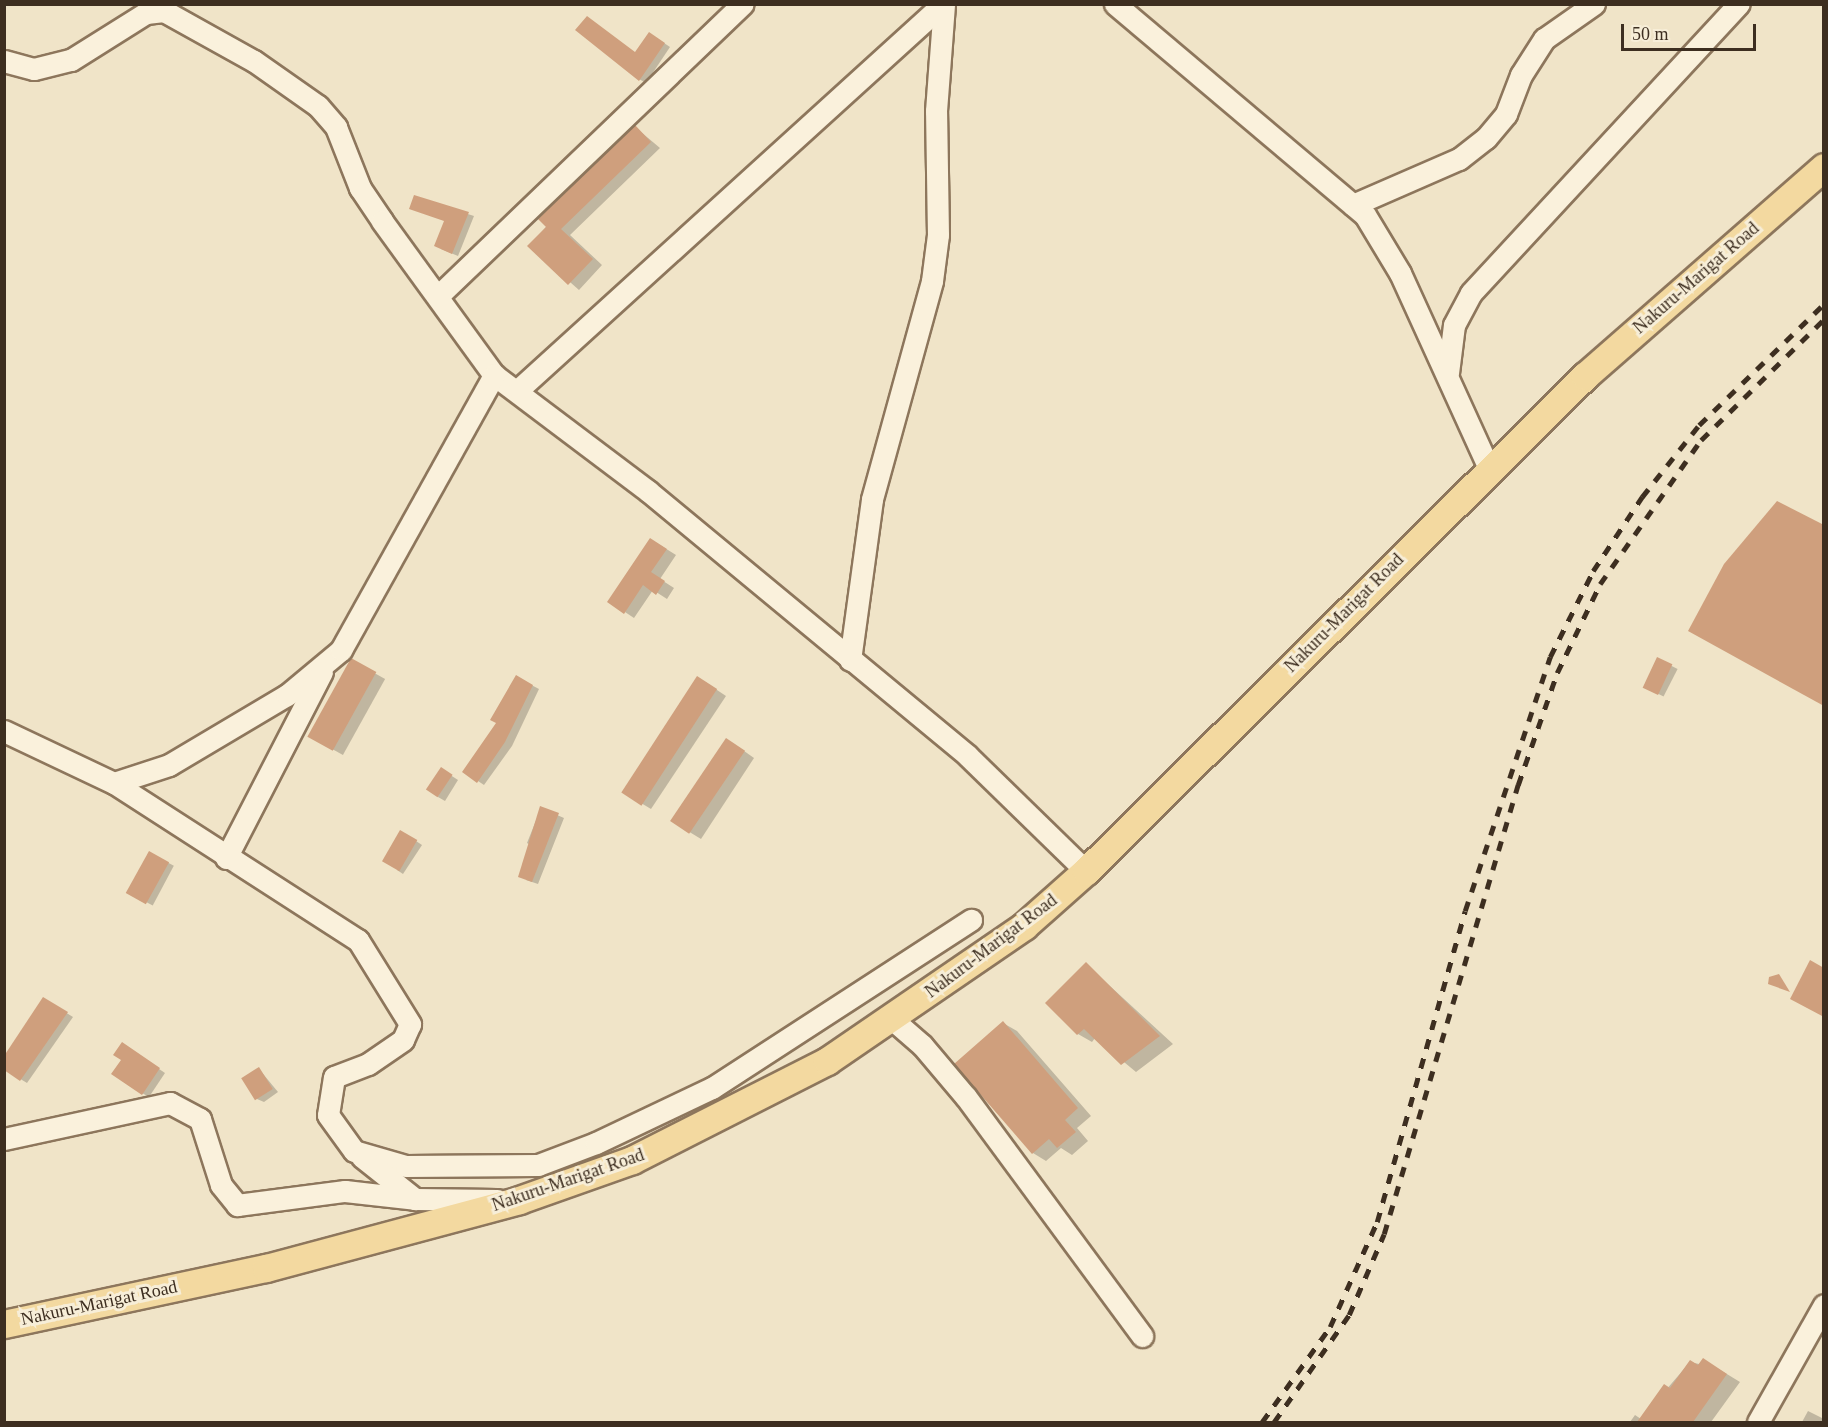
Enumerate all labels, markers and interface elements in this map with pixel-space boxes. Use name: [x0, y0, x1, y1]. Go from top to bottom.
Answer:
scale bar: [1624, 12, 1759, 50]
text: 50 m: [1632, 24, 1669, 44]
street label: Nakuru-Marigat Road: [1629, 218, 1763, 338]
street label: Nakuru-Marigat Road: [1280, 549, 1408, 677]
street label: Nakuru-Marigat Road: [921, 889, 1061, 1003]
street label: Nakuru-Marigat Road: [489, 1144, 647, 1216]
street label: Nakuru-Marigat Road: [19, 1276, 179, 1330]

